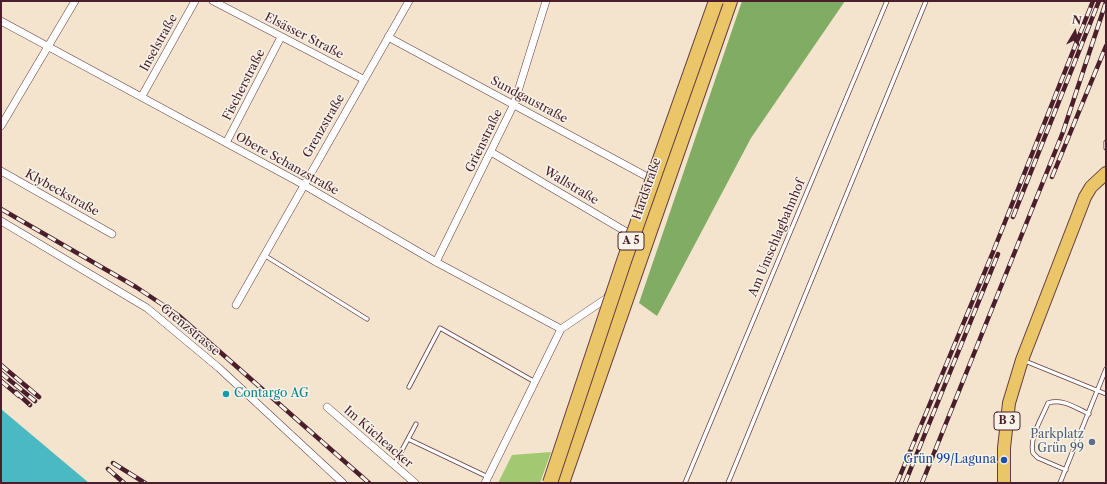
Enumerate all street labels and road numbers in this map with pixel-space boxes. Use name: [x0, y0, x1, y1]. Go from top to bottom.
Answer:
street label: Elsässer Straße: [262, 10, 346, 62]
street label: Inselstraße: [137, 12, 181, 74]
street label: Fischerstraße: [220, 47, 268, 123]
street label: Sundgaustraße: [488, 74, 570, 126]
street label: Grenzstraße: [300, 92, 348, 160]
street label: Grienstraße: [463, 107, 505, 175]
street label: Obere Schanzstraße: [233, 130, 341, 198]
street label: Hardstraße: [630, 156, 664, 222]
street label: Wallstraße: [541, 164, 601, 208]
street label: Klybeckstraße: [22, 167, 102, 219]
street label: Am Umschlagbahnhof: [746, 177, 808, 299]
road number: A 5: [618, 232, 644, 250]
street label: Grenzstrasse: [157, 301, 223, 359]
street label: Im Kücheacker: [341, 403, 415, 471]
road number: B 3: [994, 412, 1020, 430]

